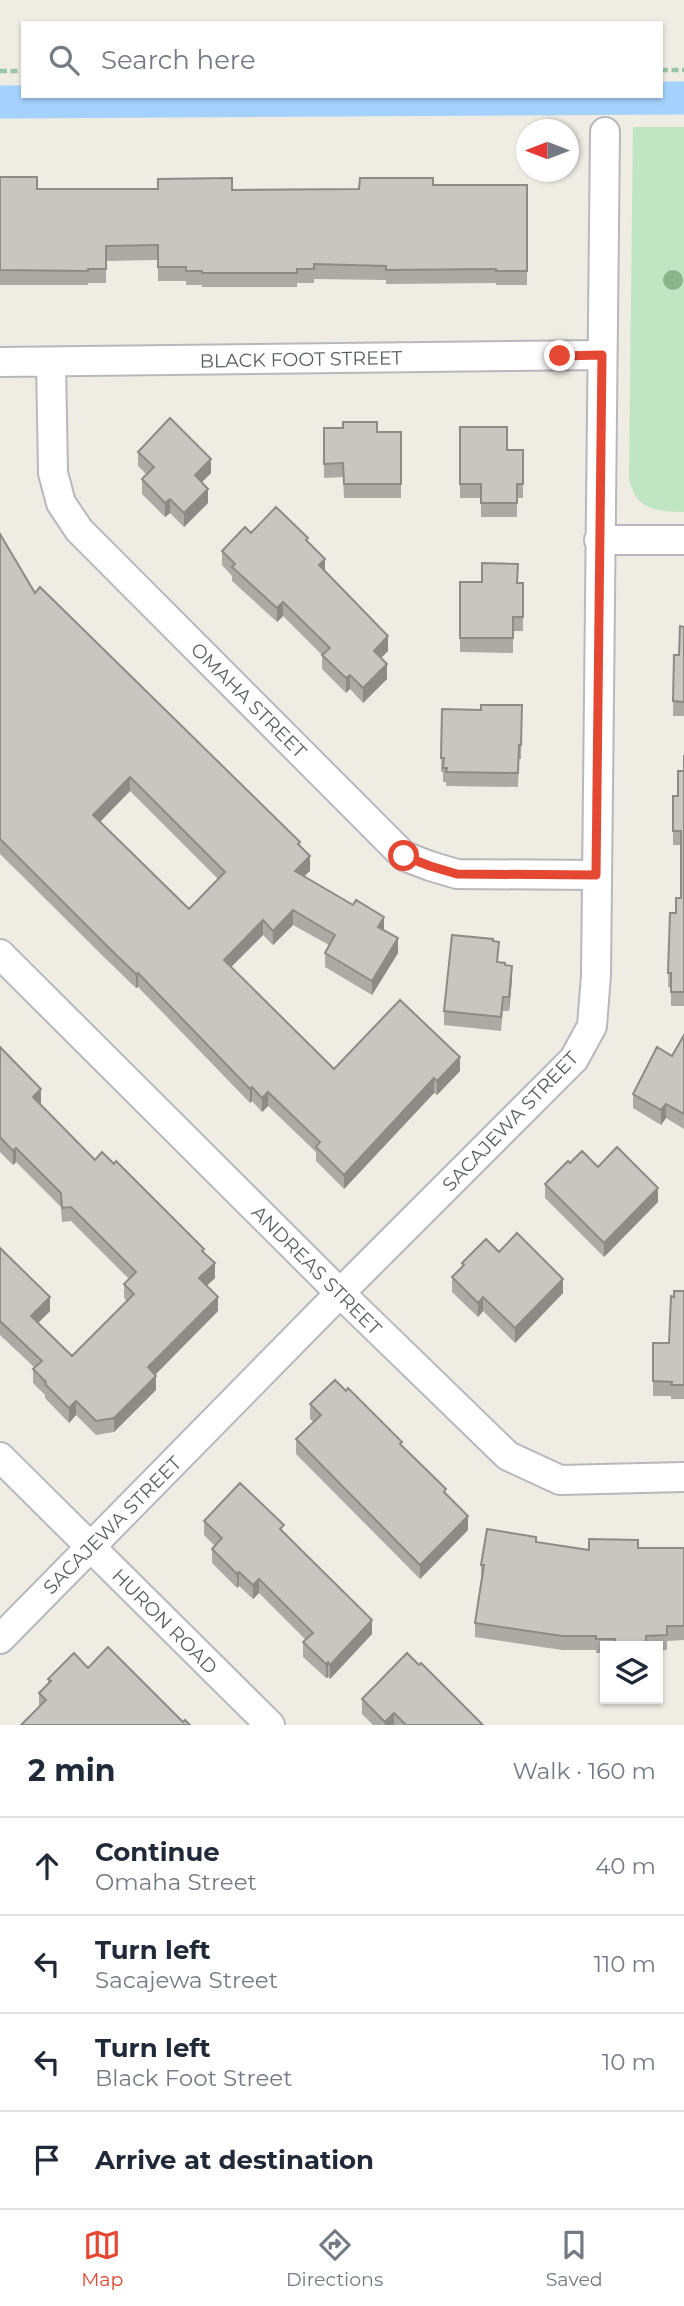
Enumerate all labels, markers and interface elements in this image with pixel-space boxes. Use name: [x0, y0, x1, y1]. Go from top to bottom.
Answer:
search box: [21, 21, 663, 98]
icon: search: [45, 41, 83, 79]
text: Search here: [101, 44, 256, 76]
north arrow: [516, 119, 579, 182]
route end: [544, 340, 575, 371]
street label: BLACK FOOT STREET: [199, 346, 403, 373]
street label: OMAHA STREET: [186, 638, 311, 763]
route start: [388, 840, 419, 871]
street label: SACAJEWA STREET: [438, 1047, 583, 1196]
street label: ANDREAS STREET: [247, 1201, 386, 1340]
street label: SACAJEWA STREET: [39, 1452, 186, 1599]
street label: HURON ROAD: [107, 1564, 222, 1679]
map controls: [600, 1641, 663, 1704]
button: layers: [600, 1641, 663, 1704]
text: 2 min: [28, 1752, 115, 1789]
text: Walk · 160 m: [512, 1757, 656, 1785]
text: Continue: [95, 1836, 220, 1868]
icon: ahead: [28, 1847, 66, 1885]
text: 40 m: [595, 1852, 656, 1880]
text: Omaha Street: [95, 1868, 257, 1896]
text: Turn left: [95, 1934, 211, 1966]
icon: left: [28, 1945, 66, 1983]
text: 110 m: [594, 1950, 656, 1978]
text: Sacajewa Street: [95, 1966, 278, 1994]
text: Turn left: [95, 2032, 211, 2064]
icon: left: [28, 2043, 66, 2081]
text: 10 m: [602, 2048, 656, 2076]
text: Black Foot Street: [95, 2064, 293, 2092]
icon: arrive: [28, 2141, 66, 2179]
text: Arrive at destination: [95, 2144, 374, 2176]
tab: Map: [81, 2226, 123, 2291]
tab: Directions: [286, 2226, 383, 2291]
tab: Saved: [546, 2226, 603, 2291]

